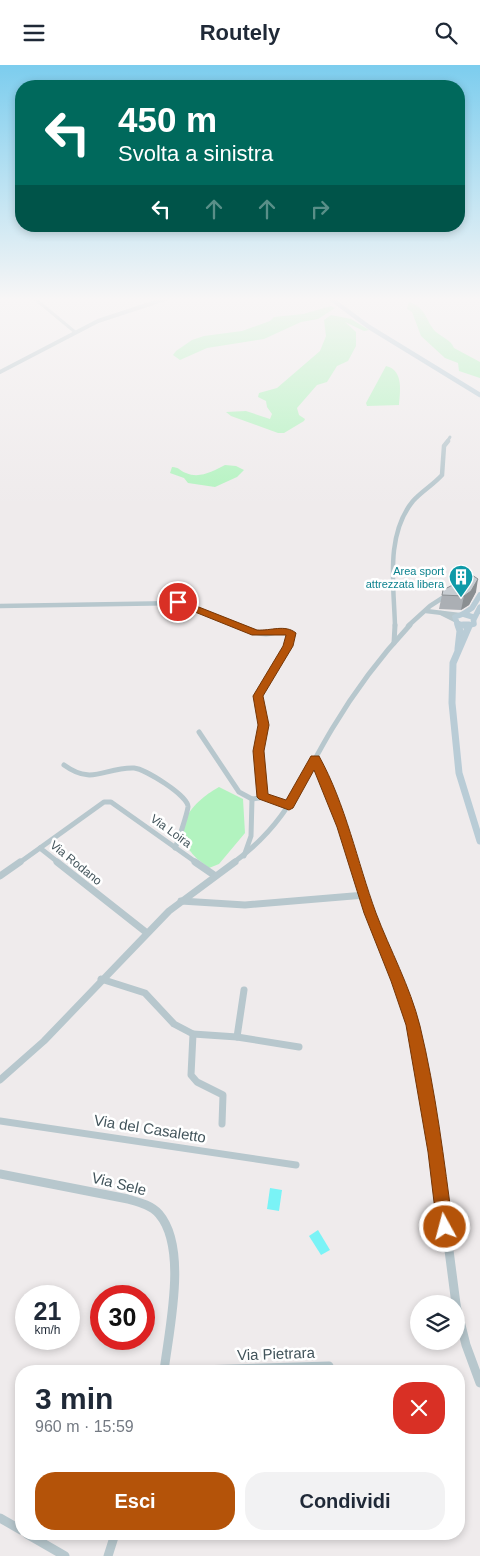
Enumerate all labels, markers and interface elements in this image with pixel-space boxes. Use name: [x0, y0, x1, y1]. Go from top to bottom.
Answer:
icon: menu: [20, 19, 48, 47]
icon: search: [432, 19, 460, 47]
text: Routely: [200, 20, 280, 45]
icon: left: [35, 100, 100, 165]
text: 450 m: [118, 100, 217, 139]
text: Svolta a sinistra: [118, 141, 273, 166]
icon: left: [147, 195, 175, 223]
icon: ahead: [200, 195, 228, 223]
icon: ahead: [253, 195, 281, 223]
icon: right: [306, 195, 334, 223]
building icon: Area sport attrezzata libera: [448, 564, 474, 598]
place label: Area sport attrezzata libera: [366, 565, 445, 590]
pin: [157, 581, 199, 623]
icon: arrive: [164, 588, 192, 616]
street label: Via Loira: [148, 811, 194, 851]
street label: Via Rodano: [47, 838, 105, 888]
street label: Via del Casaletto: [93, 1111, 207, 1146]
street label: Via Sele: [90, 1169, 148, 1198]
position arrow: [418, 1200, 470, 1252]
speed limit sign: 30: [90, 1285, 155, 1350]
map controls: [410, 1295, 465, 1350]
button: layers: [410, 1295, 465, 1350]
text: 21: [34, 1297, 61, 1325]
text: km/h: [34, 1323, 61, 1337]
street label: Via Pietrara: [237, 1344, 316, 1363]
text: 3 min: [35, 1382, 113, 1415]
button: close: [393, 1382, 445, 1434]
text: 960 m · 15:59: [35, 1418, 134, 1435]
button: Esci: [35, 1472, 235, 1530]
button: Condividi: [245, 1472, 445, 1530]

